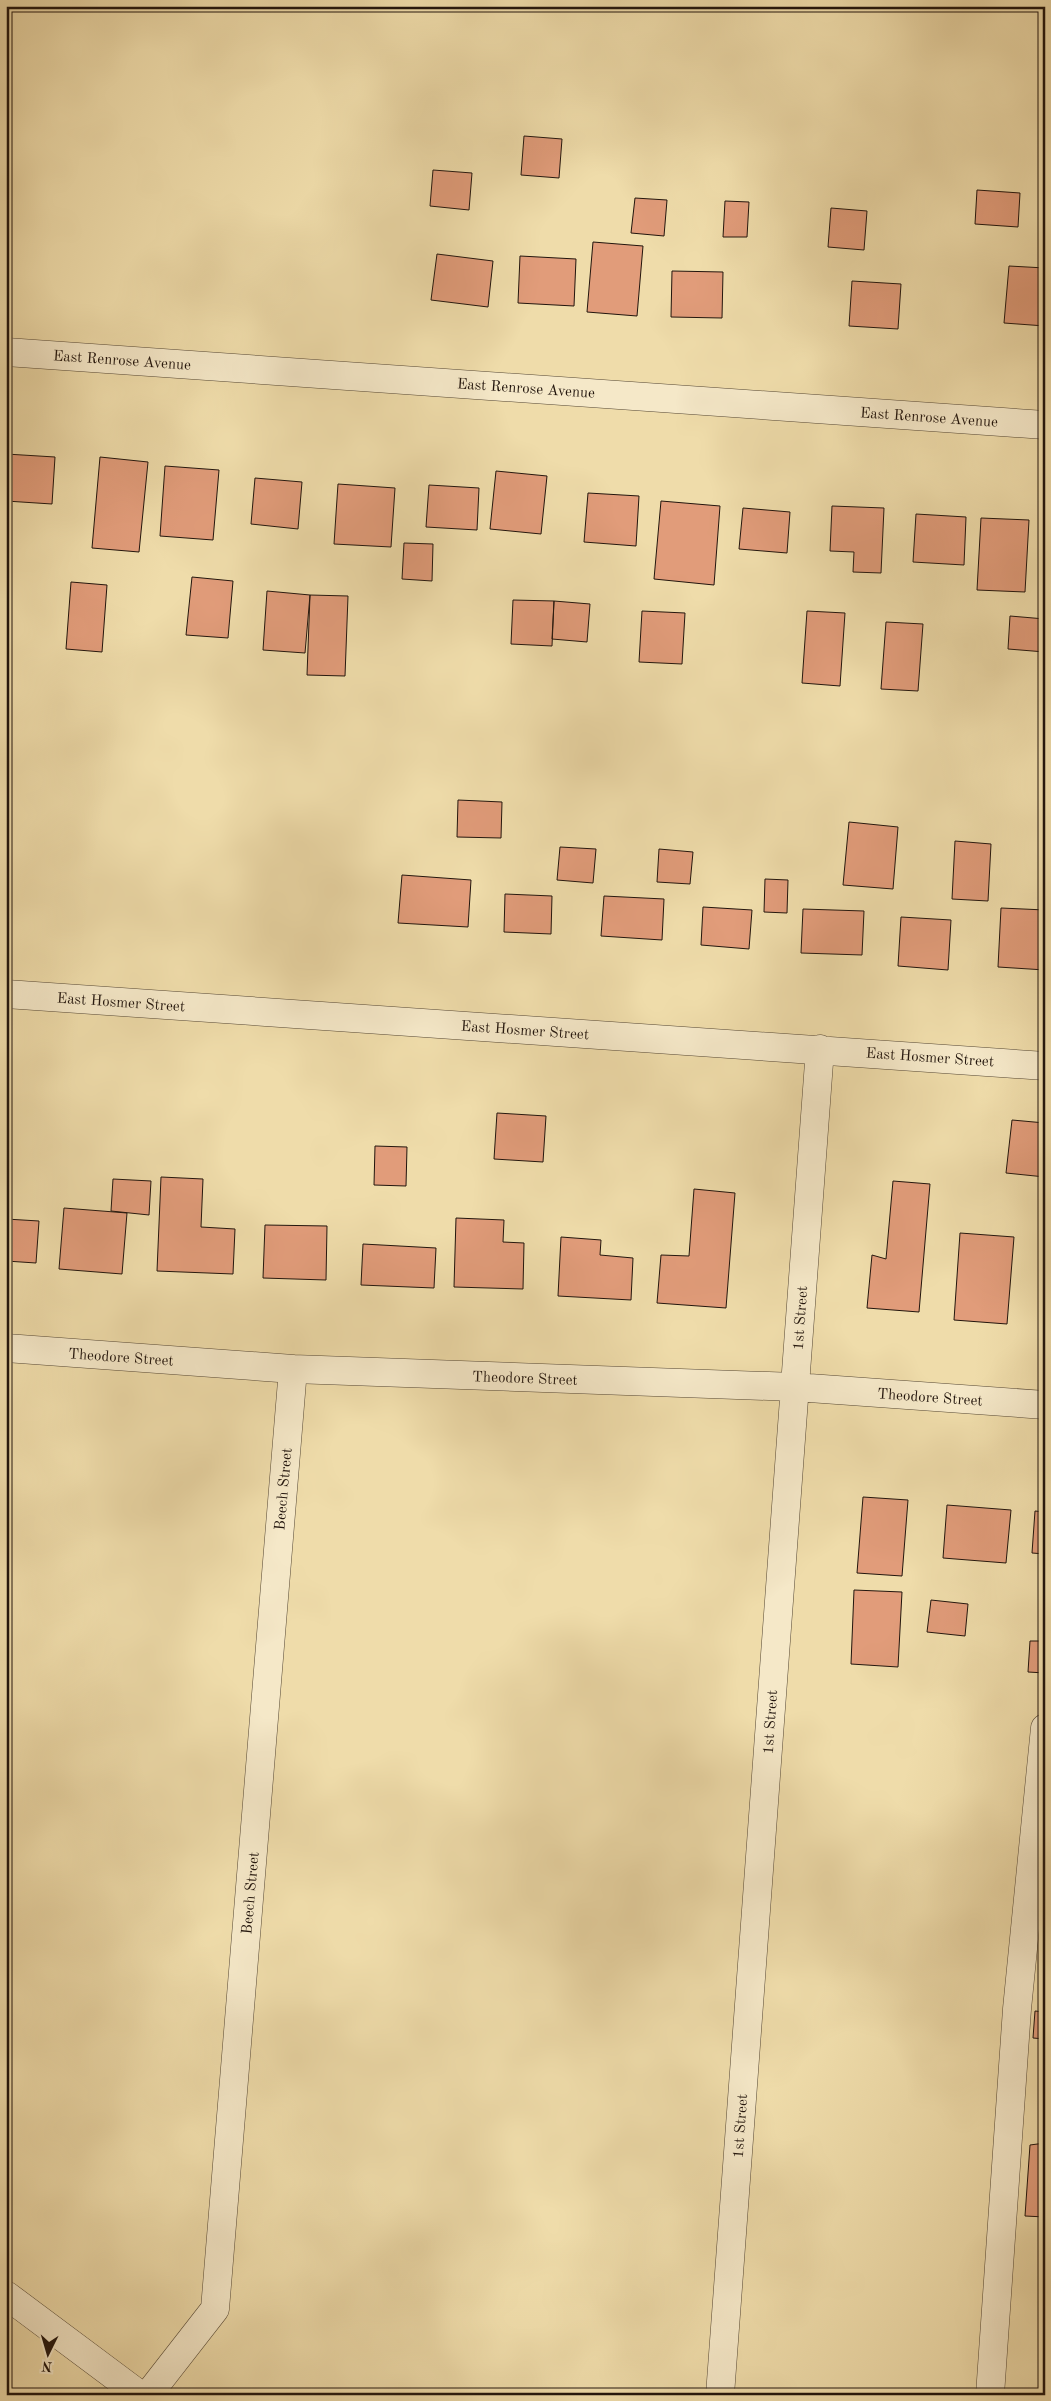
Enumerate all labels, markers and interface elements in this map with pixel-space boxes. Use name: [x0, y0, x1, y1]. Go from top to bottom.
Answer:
street label: East Renrose Avenue: [52, 349, 191, 374]
street label: East Renrose Avenue: [456, 377, 595, 402]
street label: East Renrose Avenue: [859, 406, 998, 431]
street label: East Hosmer Street: [56, 992, 185, 1015]
street label: East Hosmer Street: [460, 1020, 589, 1043]
street label: East Hosmer Street: [865, 1047, 994, 1070]
street label: 1st Street: [792, 1285, 811, 1351]
street label: Theodore Street: [68, 1347, 174, 1370]
street label: Theodore Street: [472, 1370, 578, 1389]
street label: Theodore Street: [877, 1387, 983, 1410]
street label: Beech Street: [273, 1447, 296, 1531]
street label: 1st Street: [762, 1689, 781, 1755]
street label: Beech Street: [240, 1851, 263, 1935]
street label: 1st Street: [732, 2093, 751, 2159]
north arrow: [22, 2328, 72, 2378]
text: N: [41, 2358, 53, 2373]

